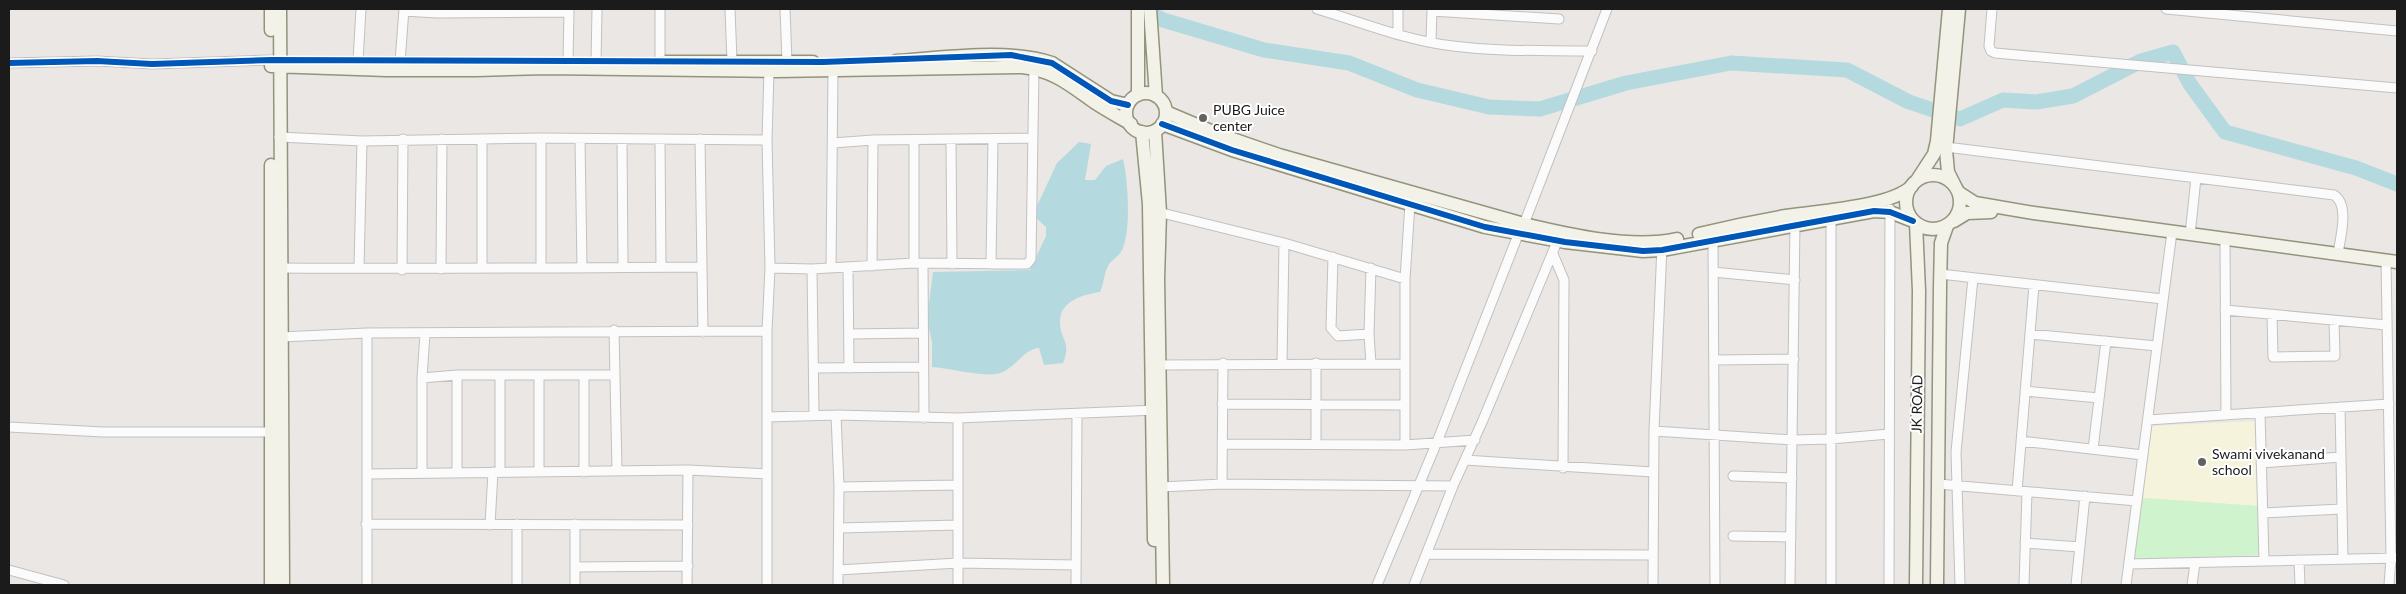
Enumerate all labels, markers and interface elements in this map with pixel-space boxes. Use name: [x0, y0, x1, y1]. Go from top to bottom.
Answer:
place label: PUBG Juice center: [1213, 101, 1285, 134]
marker: PUBG Juice center: [1197, 112, 1209, 124]
street label: JK ROAD: [1907, 375, 1926, 433]
place label: Swami vivekanand school: [2212, 445, 2325, 478]
marker: Swami vivekanand school: [2196, 456, 2208, 468]

